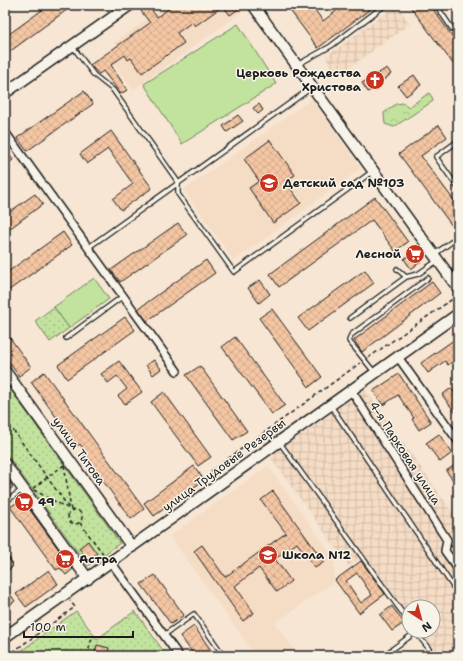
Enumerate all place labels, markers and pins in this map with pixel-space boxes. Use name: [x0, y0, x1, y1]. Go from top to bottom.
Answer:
place label: Церковь Рождества Христова: [236, 65, 362, 95]
church icon: Церковь Рождества Христова: [364, 69, 386, 91]
school or university icon: Детский сад №103: [258, 172, 280, 194]
place label: Детский сад №103: [283, 175, 404, 191]
supermarket icon: Лесной: [404, 243, 426, 265]
place label: Лесной: [355, 246, 402, 262]
supermarket icon: 49: [13, 491, 35, 513]
place label: 49: [38, 494, 54, 510]
school or university icon: Школа N12: [257, 544, 279, 566]
place label: Школа N12: [282, 547, 351, 563]
supermarket icon: Астра: [54, 548, 76, 570]
place label: Астра: [79, 551, 118, 567]

